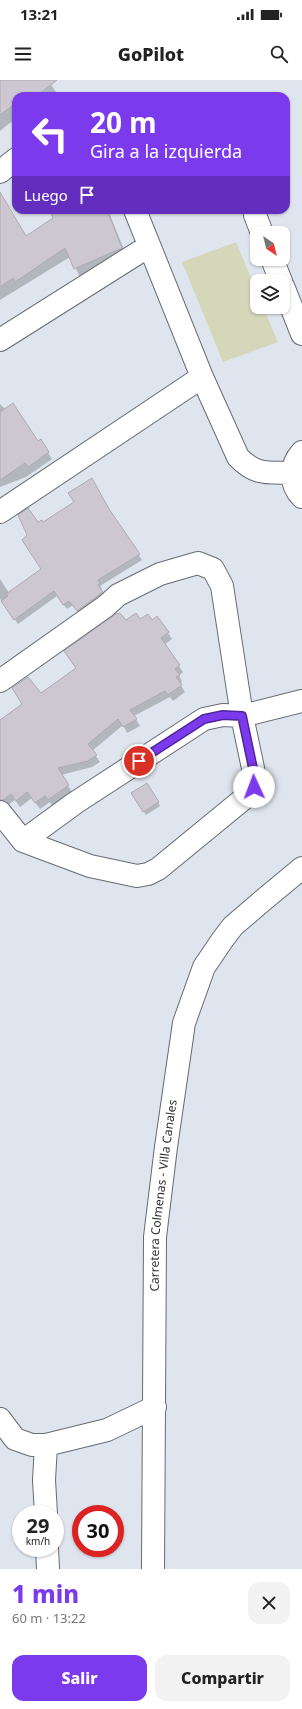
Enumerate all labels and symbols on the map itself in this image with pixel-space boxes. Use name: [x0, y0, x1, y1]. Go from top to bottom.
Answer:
north arrow: [250, 226, 290, 266]
pin: [122, 744, 156, 778]
position arrow: [233, 766, 275, 808]
street label: Carretera Colmenas - Villa Canales: [146, 1098, 181, 1292]
speed limit sign: 30: [72, 1505, 124, 1557]

